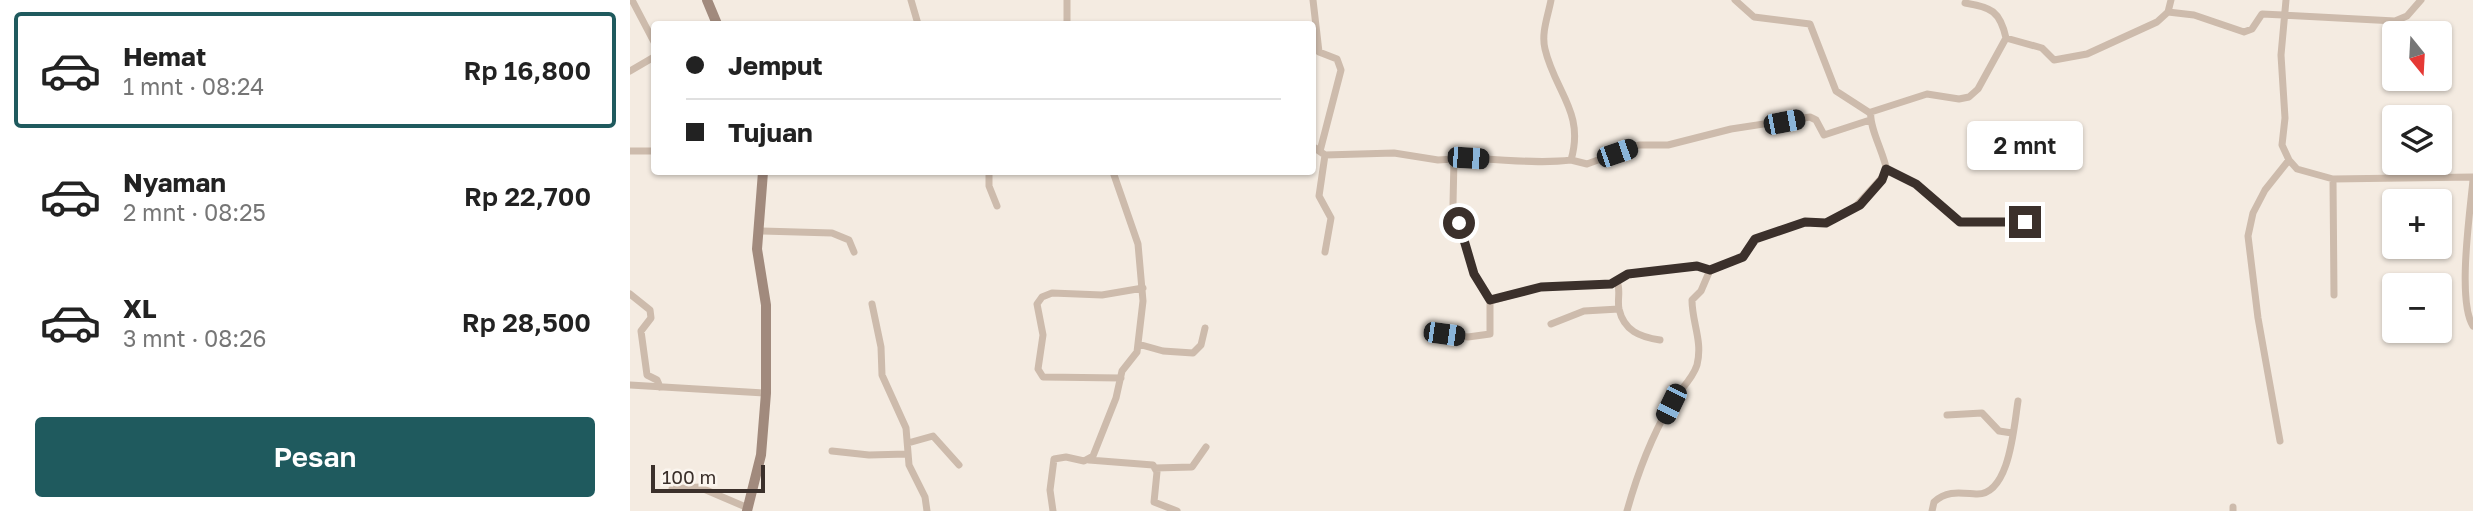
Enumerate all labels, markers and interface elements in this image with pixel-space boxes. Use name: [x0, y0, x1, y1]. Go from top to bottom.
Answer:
north arrow: [2382, 21, 2452, 91]
map controls: [2382, 21, 2452, 343]
icon: car: [39, 39, 102, 102]
text: Hemat: [123, 41, 206, 72]
text: Jemput: [728, 50, 823, 81]
text: Rp 16,800: [464, 55, 591, 86]
text: 1 mnt · 08:24: [123, 72, 264, 100]
button: layers: [2382, 105, 2452, 175]
car: [1762, 108, 1807, 136]
text: Tujuan: [728, 117, 813, 148]
callout: 2 mnt: [1967, 120, 2083, 170]
text: 2 mnt: [1994, 131, 2056, 159]
car: [1594, 136, 1641, 170]
car: [1447, 146, 1490, 170]
icon: car: [39, 165, 102, 228]
text: Nyaman: [123, 167, 226, 198]
text: Rp 22,700: [464, 181, 591, 212]
button: +: [2382, 189, 2452, 259]
text: 2 mnt · 08:25: [123, 198, 266, 226]
route end: [2009, 206, 2041, 238]
route start: [1443, 207, 1475, 239]
button: −: [2382, 273, 2452, 343]
icon: car: [39, 291, 102, 354]
text: XL: [123, 293, 157, 324]
text: Rp 28,500: [462, 307, 591, 338]
car: [1422, 321, 1467, 347]
text: 3 mnt · 08:26: [123, 324, 267, 352]
car: [1653, 381, 1690, 427]
button: Pesan: [35, 417, 595, 497]
scale bar: [651, 462, 765, 494]
text: 100 m: [662, 465, 716, 488]

